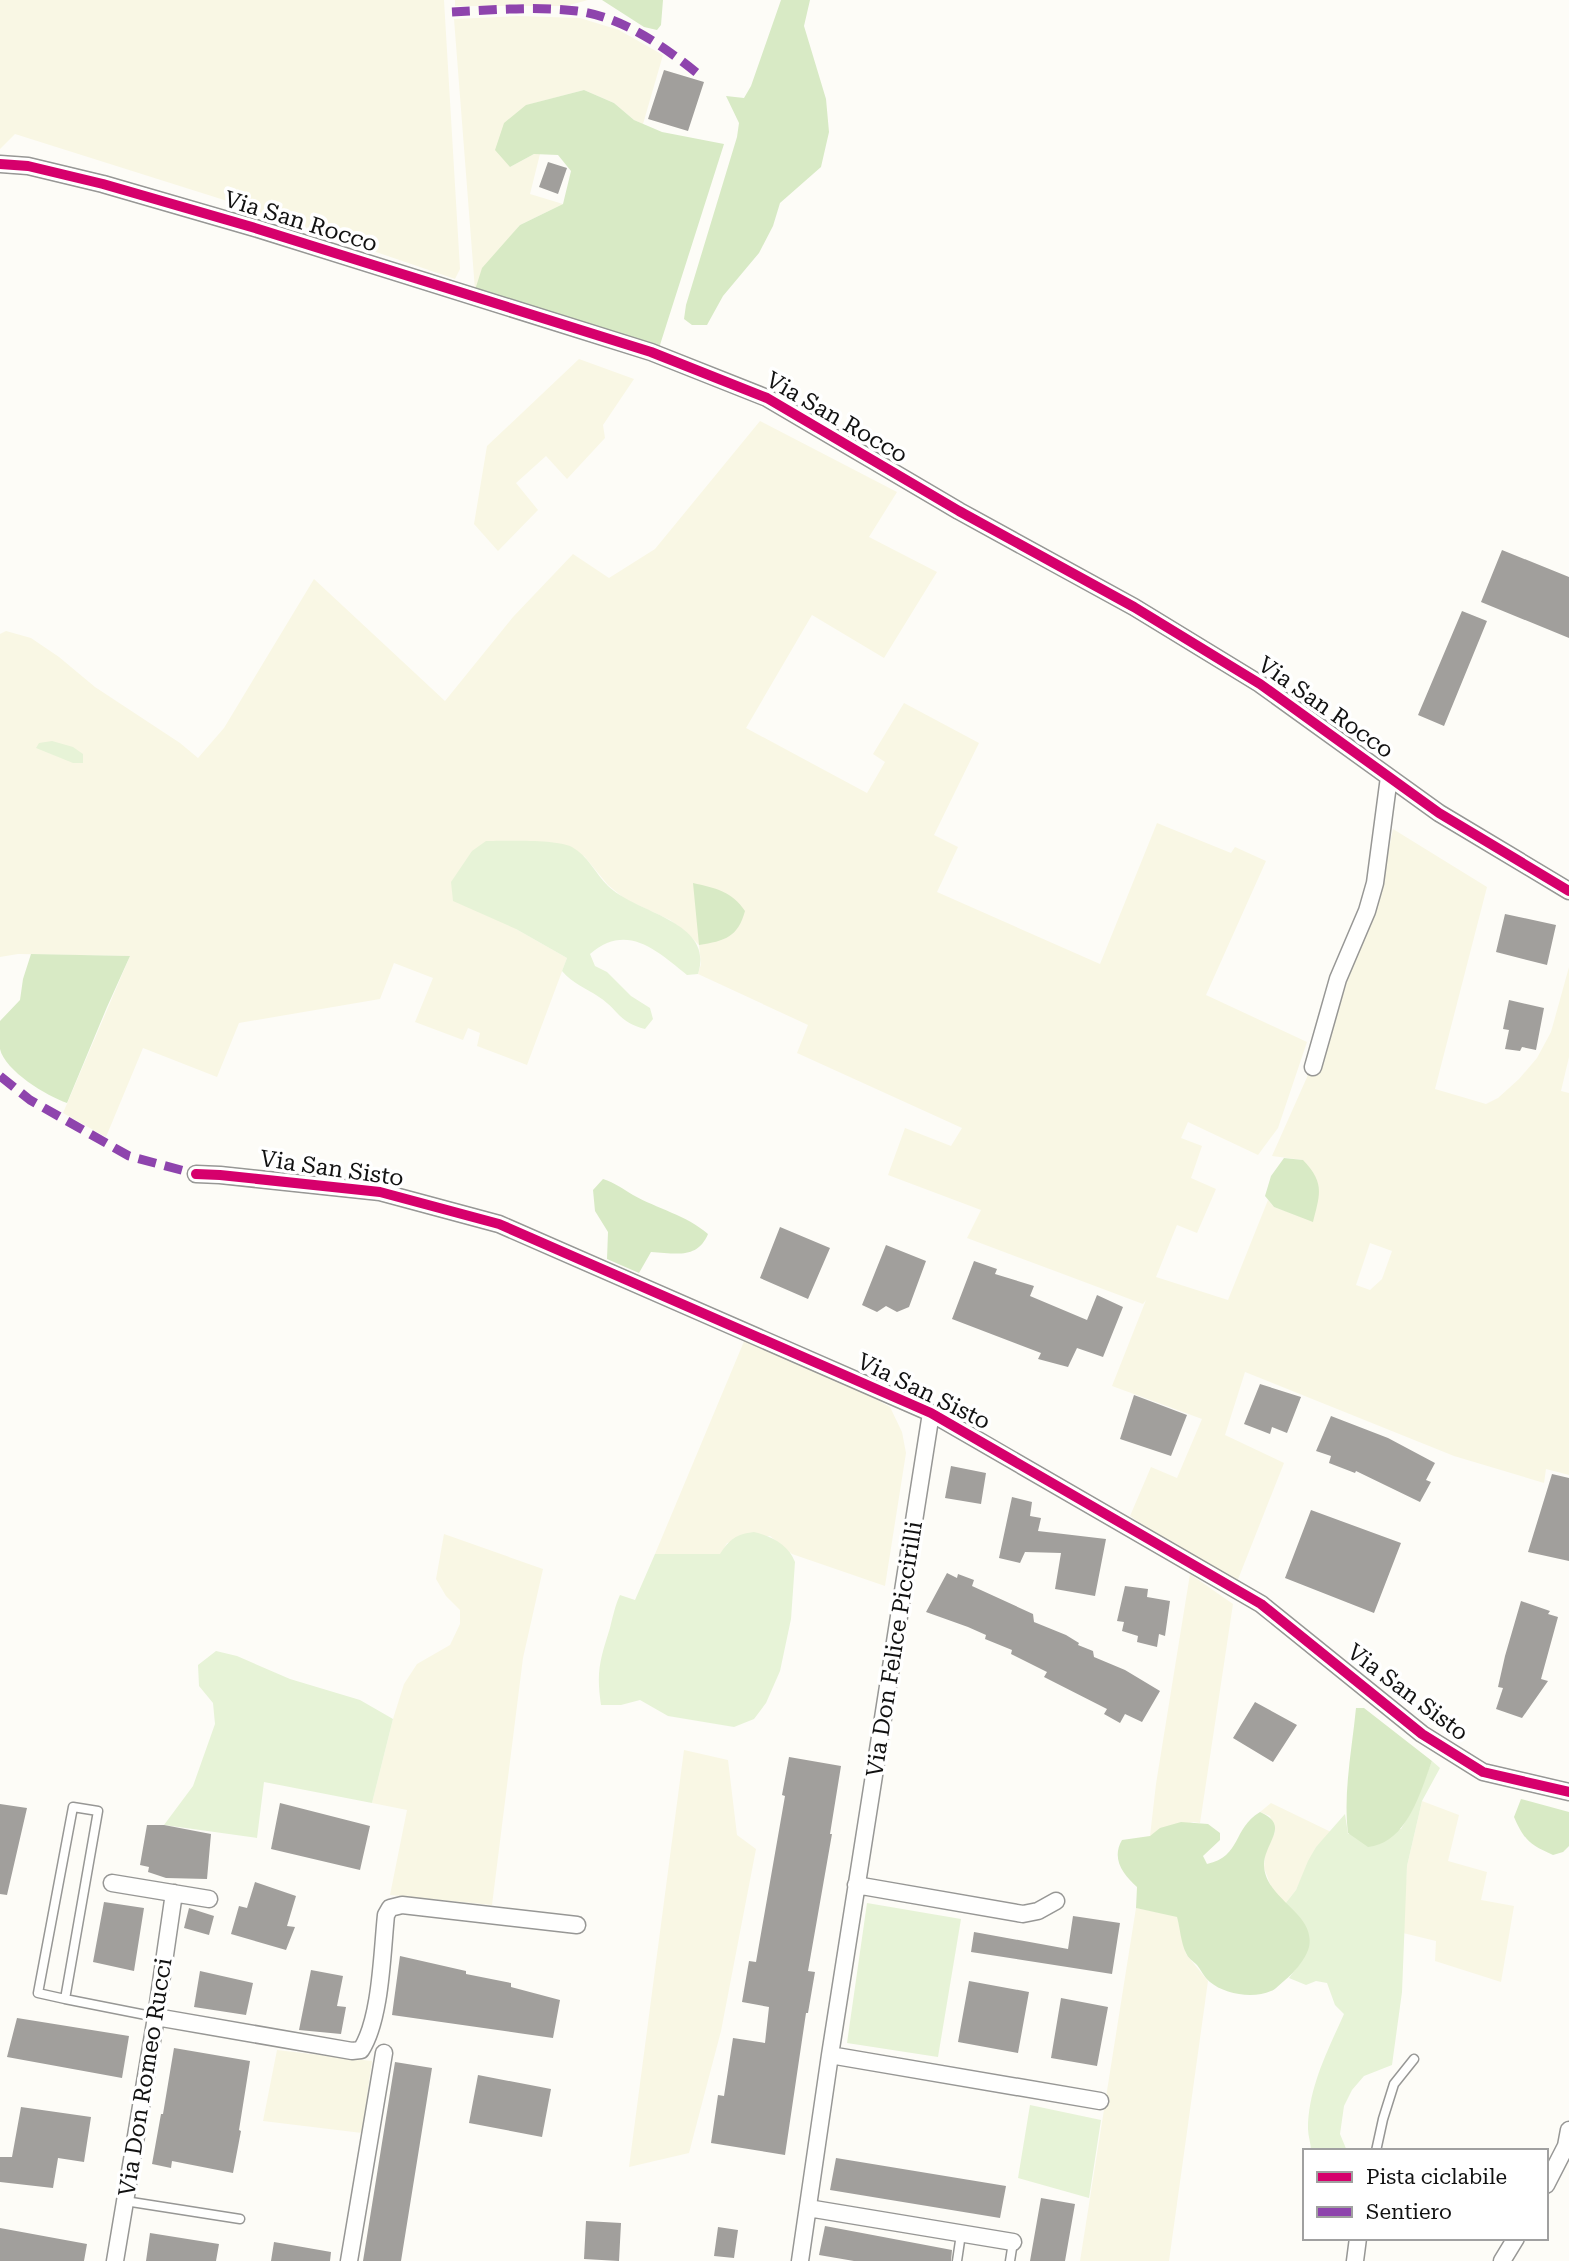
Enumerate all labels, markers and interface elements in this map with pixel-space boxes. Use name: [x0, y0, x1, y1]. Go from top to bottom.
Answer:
street label: Via San Rocco: [221, 185, 381, 258]
street label: Via San Rocco: [761, 366, 912, 469]
street label: Via San Rocco: [1253, 651, 1399, 764]
street label: Via San Sisto: [259, 1145, 405, 1192]
street label: Via San Sisto: [853, 1348, 995, 1435]
street label: Via Don Felice Piccirilli: [861, 1519, 928, 1779]
street label: Via San Sisto: [1342, 1638, 1474, 1747]
street label: Via Don Romeo Rucci: [113, 1956, 178, 2198]
legend: [1303, 2149, 1548, 2240]
text: Pista ciclabile: [1366, 2165, 1507, 2189]
text: Sentiero: [1366, 2200, 1452, 2224]

